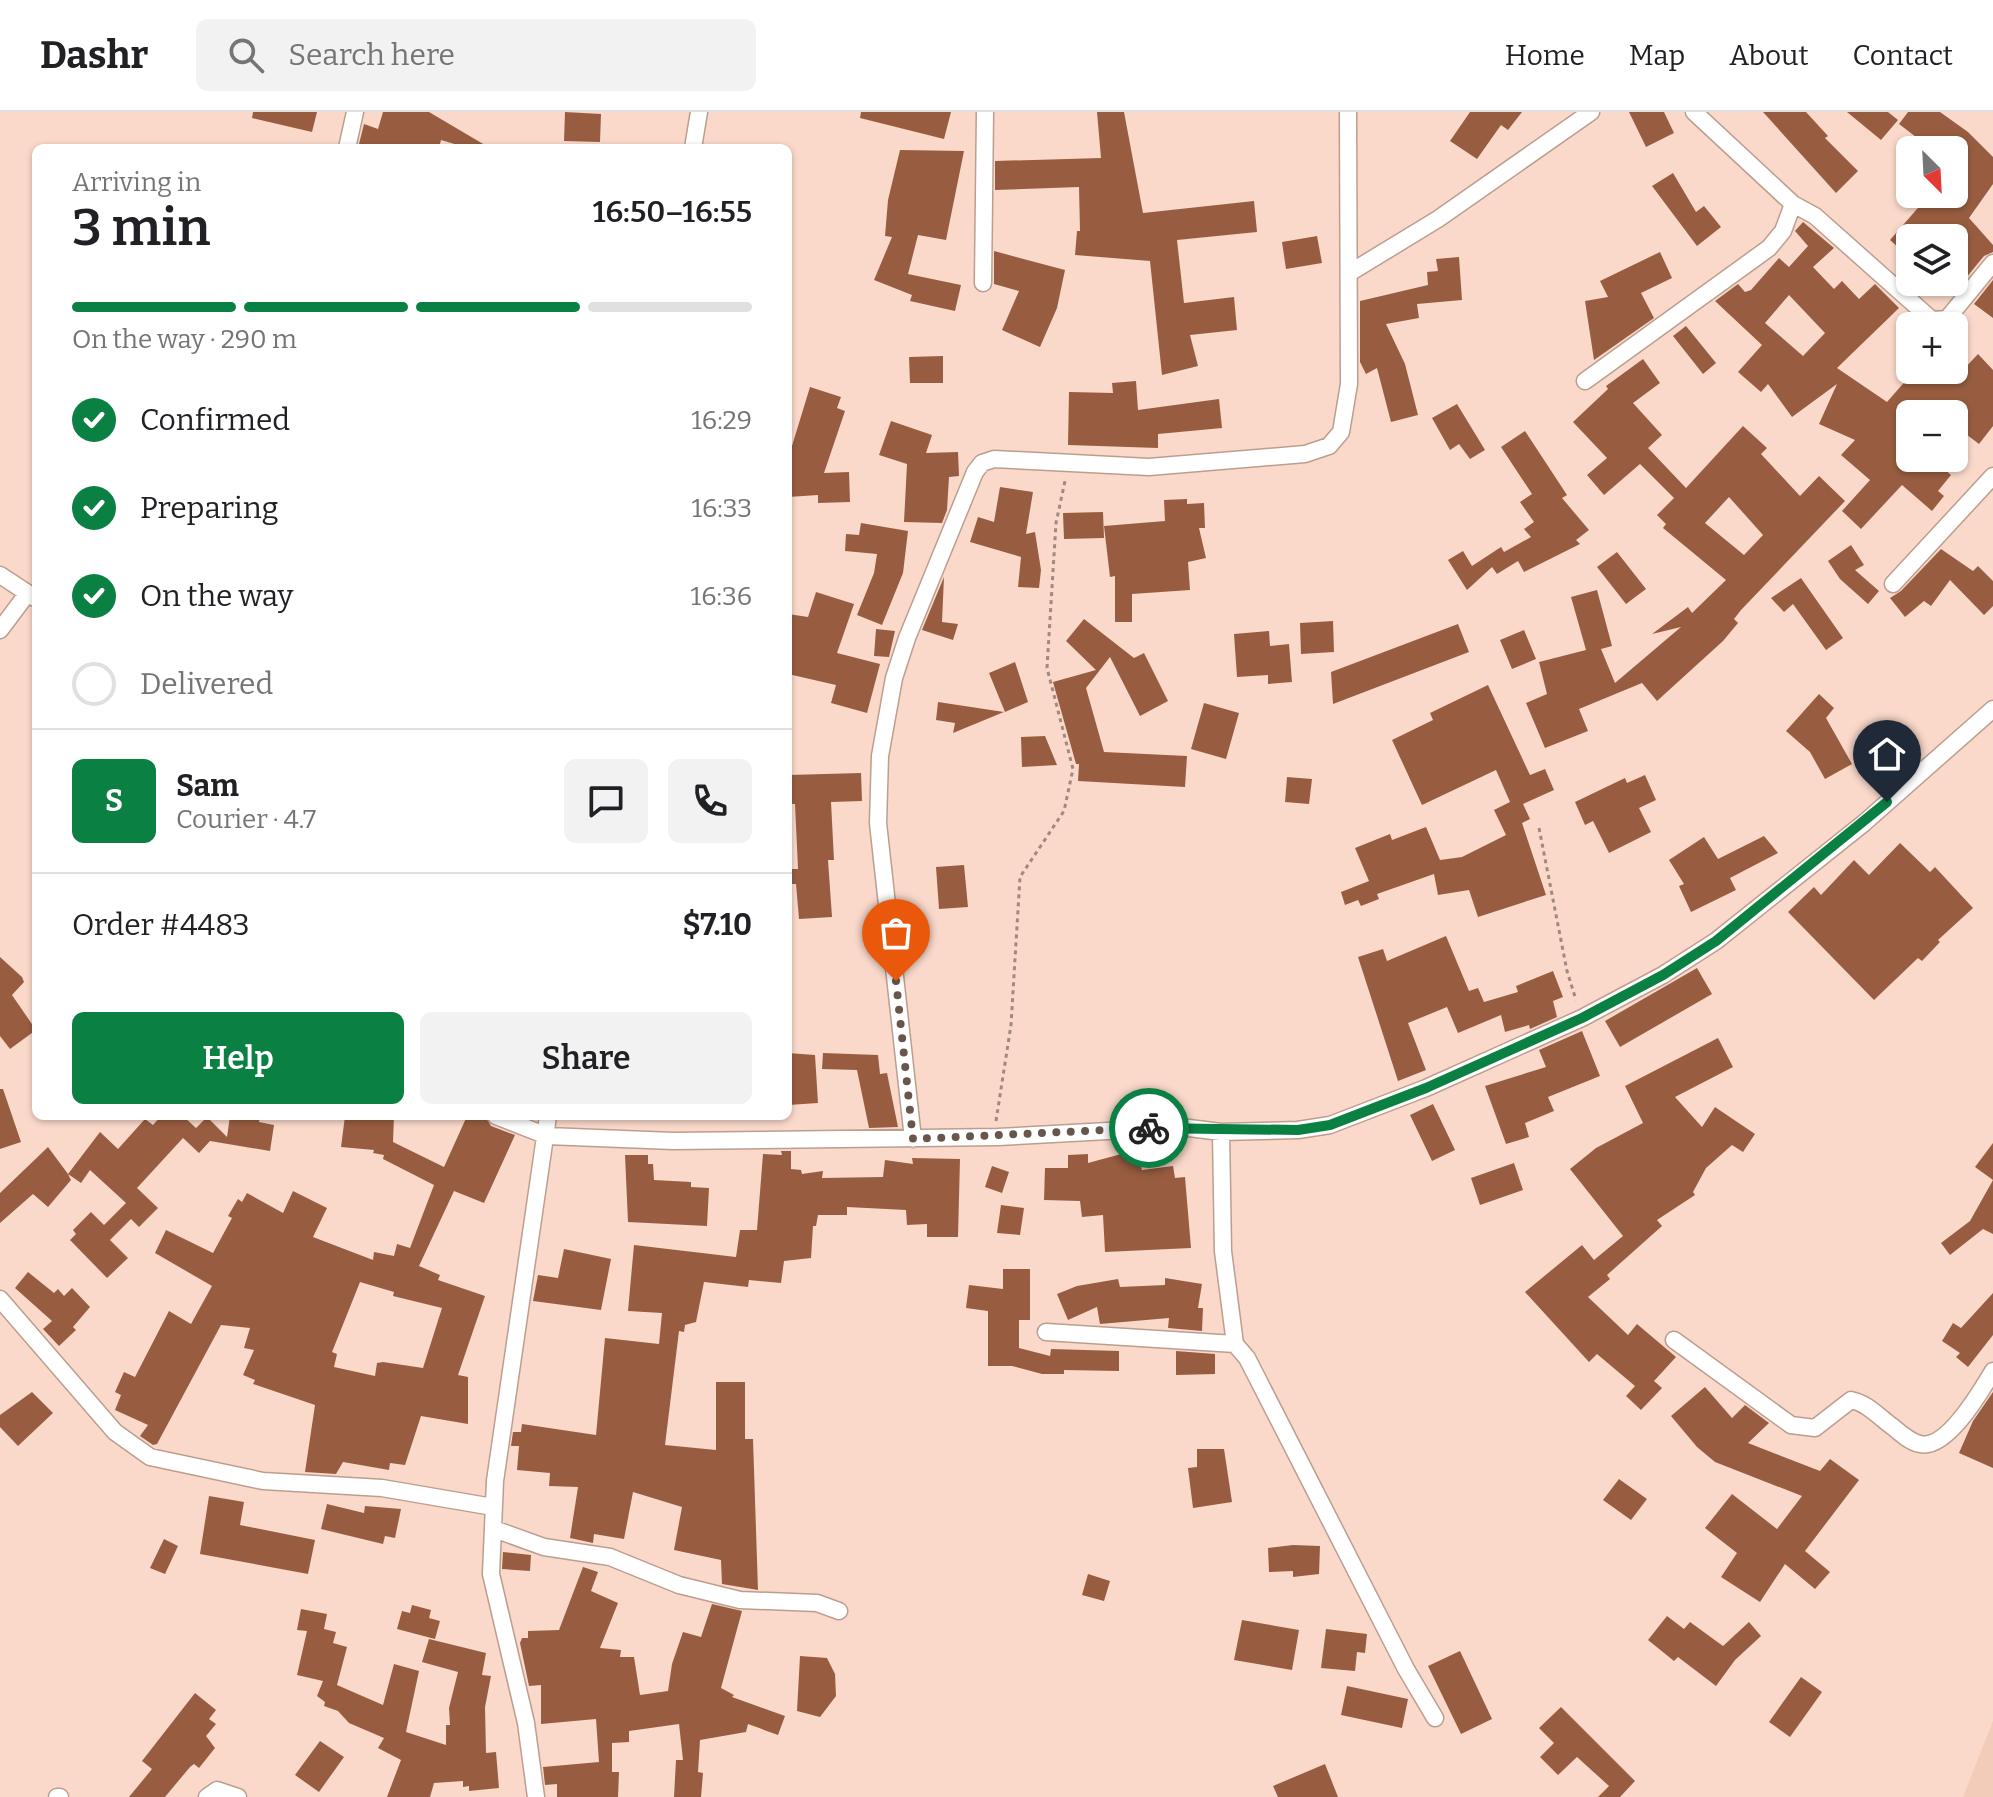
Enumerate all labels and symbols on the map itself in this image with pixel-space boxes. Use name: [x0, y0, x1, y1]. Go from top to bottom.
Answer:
north arrow: [1896, 136, 1968, 208]
pin: [1853, 720, 1921, 802]
pin: [862, 899, 930, 981]
courier: [1109, 1088, 1189, 1168]

